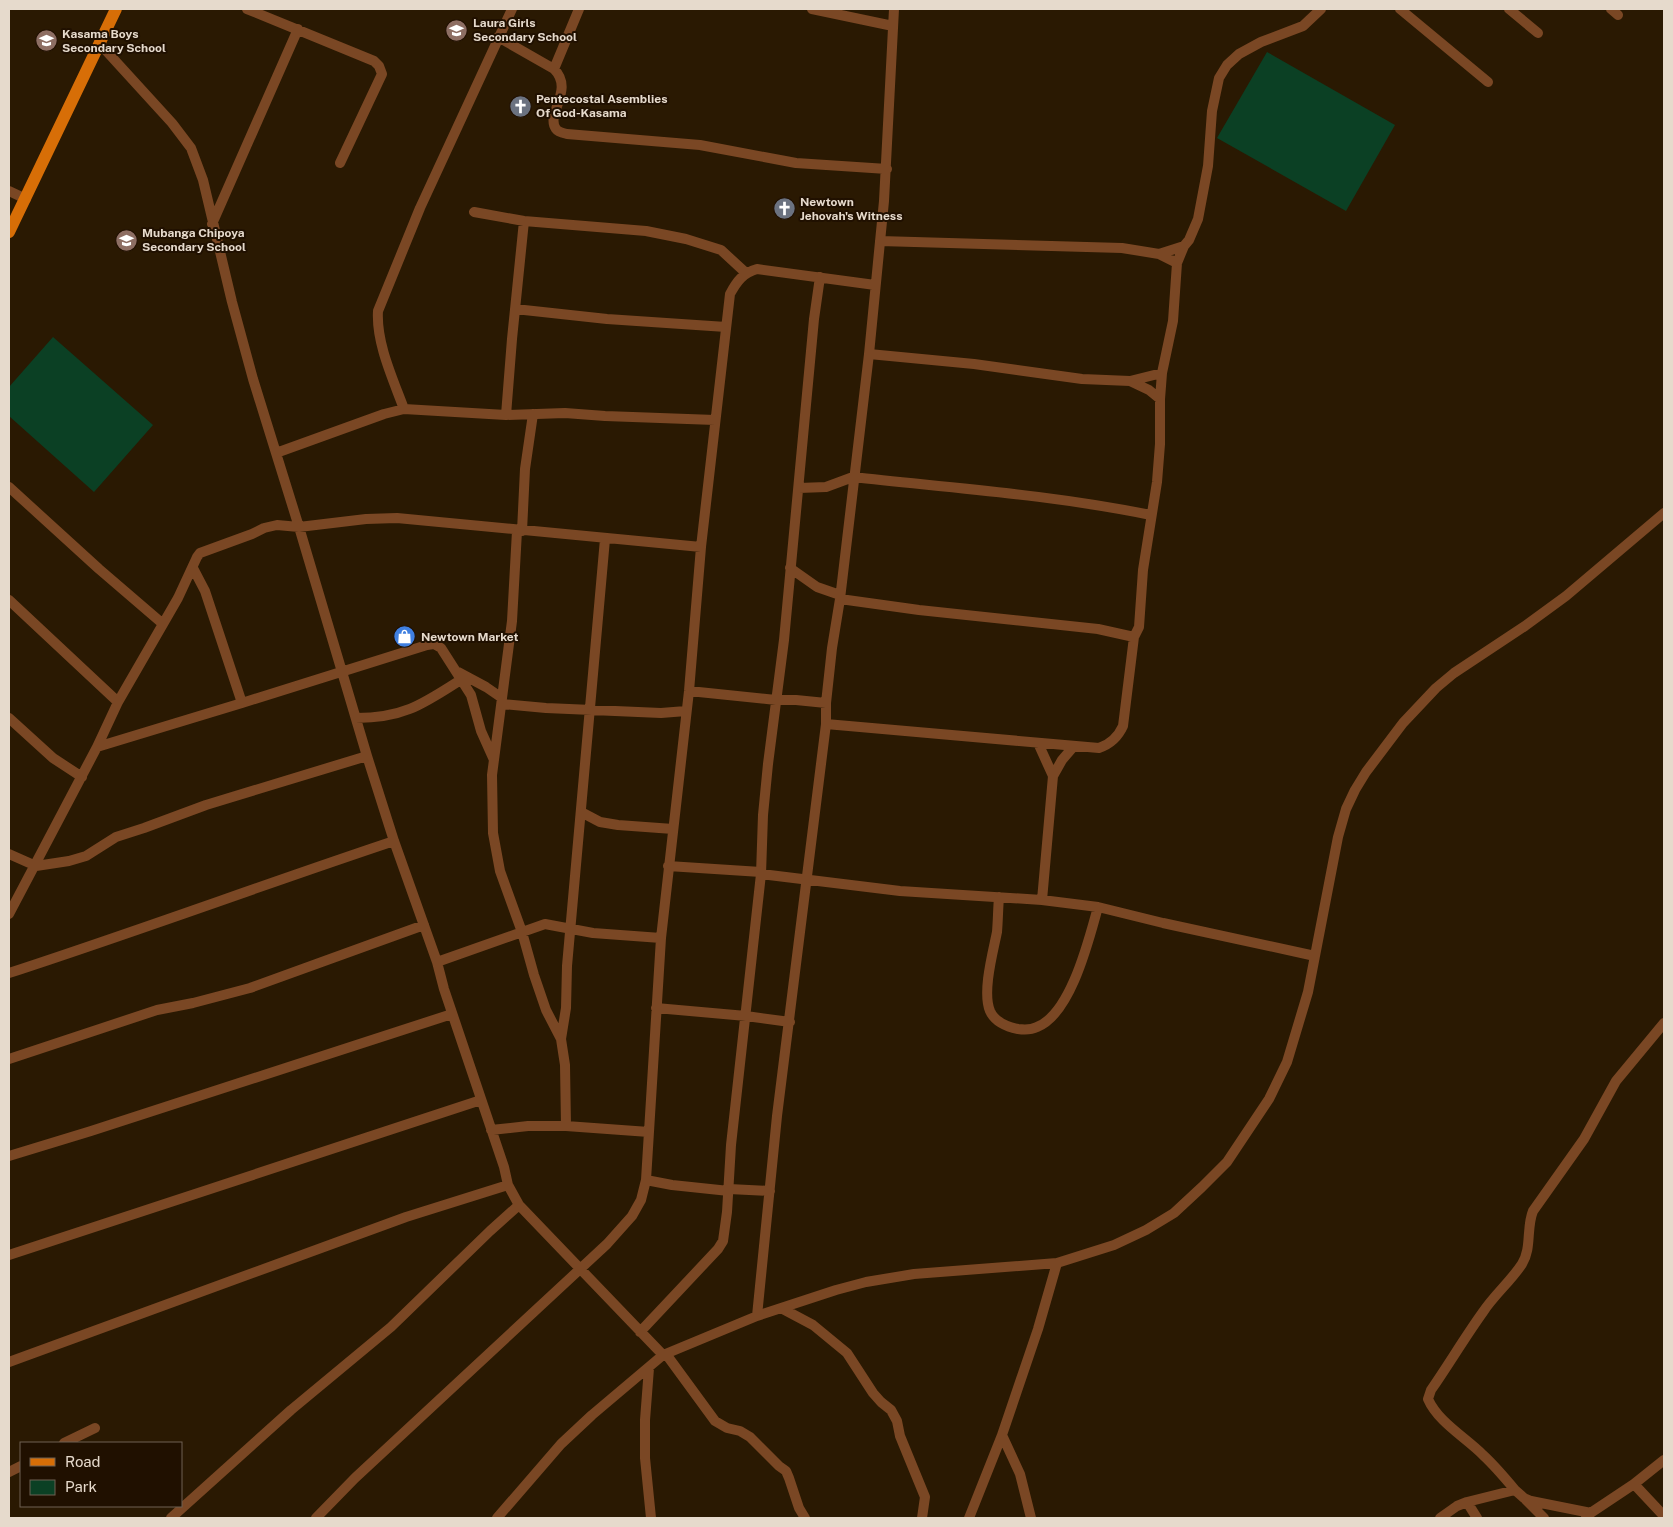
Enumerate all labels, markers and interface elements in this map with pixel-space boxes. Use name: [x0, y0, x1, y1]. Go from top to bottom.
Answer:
place label: Laura Girls Secondary School: [473, 16, 577, 44]
school or university icon: Laura Girls Secondary School: [445, 18, 469, 42]
place label: Kasama Boys Secondary School: [62, 27, 166, 55]
school or university icon: Kasama Boys Secondary School: [34, 29, 58, 53]
place label: Pentecostal Asemblies Of God-Kasama: [536, 92, 667, 120]
church icon: Pentecostal Asemblies Of God-Kasama: [508, 94, 532, 118]
place label: Newtown Jehovah's Witness: [800, 195, 902, 223]
church icon: Newtown Jehovah's Witness: [772, 197, 796, 221]
place label: Mubanga Chipoya Secondary School: [142, 226, 246, 254]
school or university icon: Mubanga Chipoya Secondary School: [114, 228, 138, 252]
shop icon: Newtown Market: [393, 625, 417, 649]
place label: Newtown Market: [421, 630, 519, 644]
legend: [20, 1442, 182, 1507]
text: Road: [65, 1453, 101, 1470]
text: Park: [65, 1478, 97, 1495]

